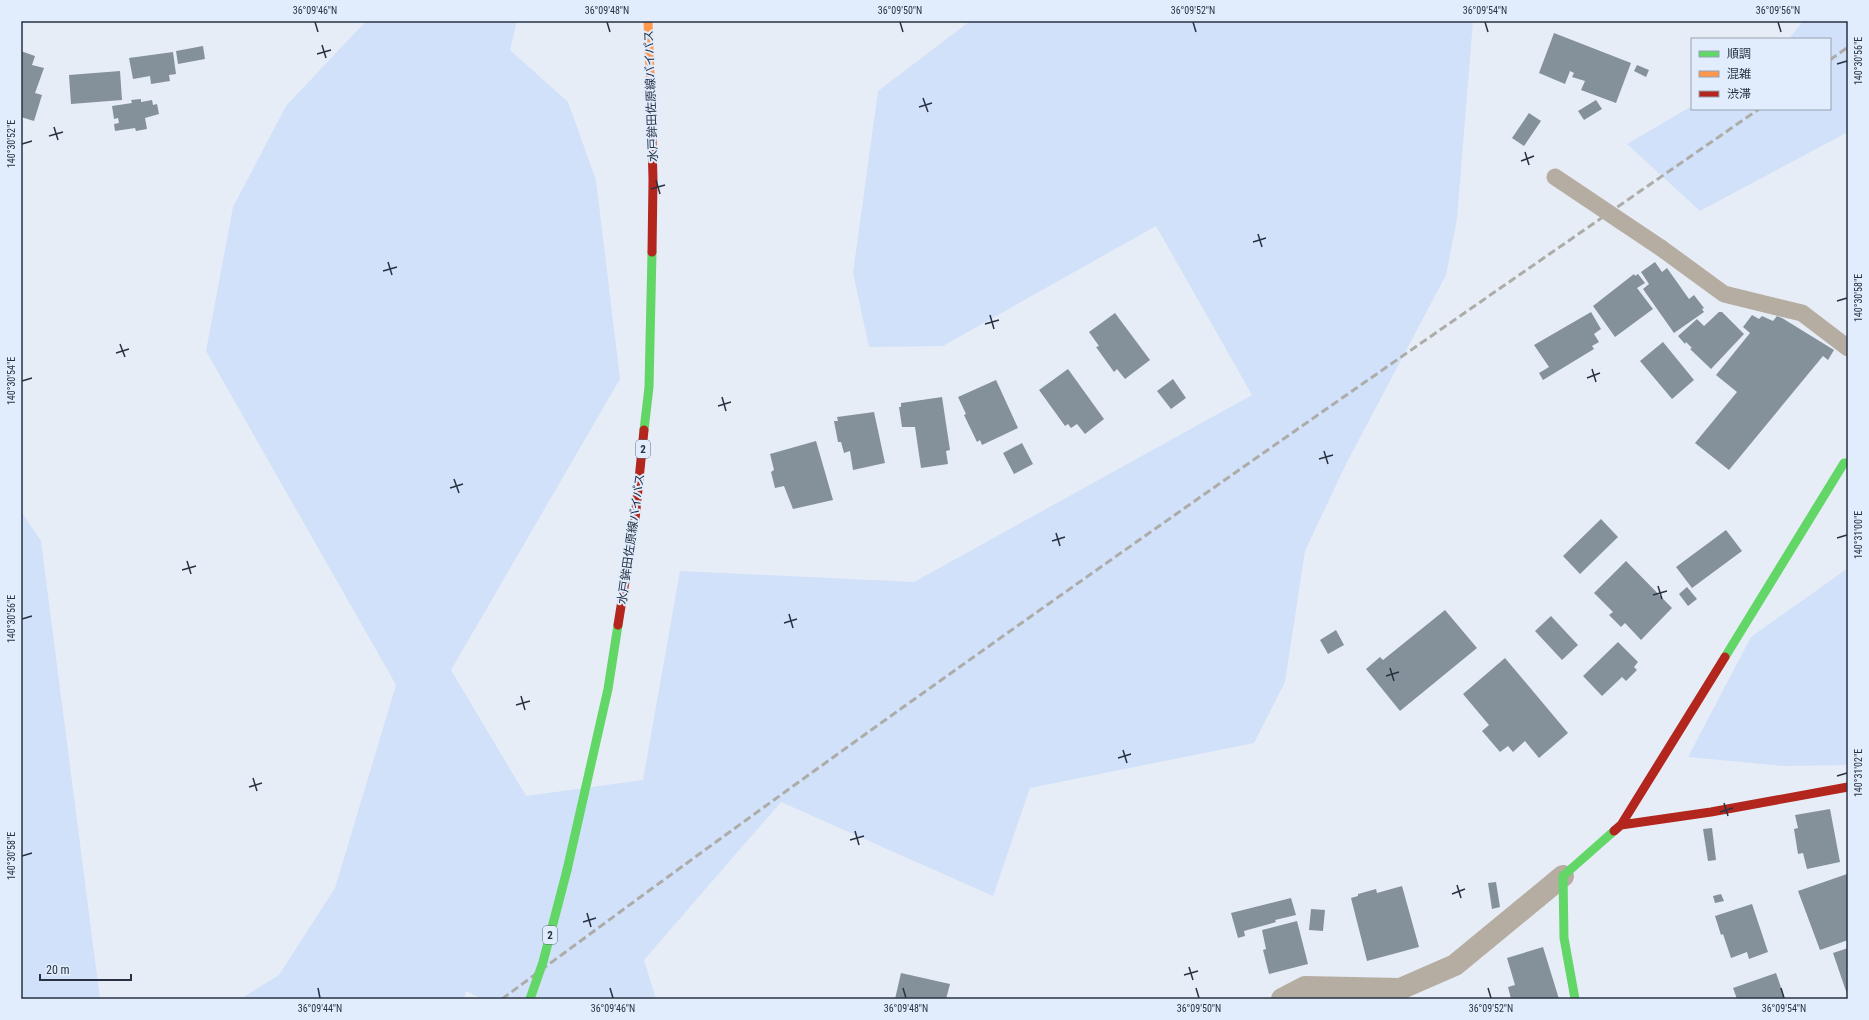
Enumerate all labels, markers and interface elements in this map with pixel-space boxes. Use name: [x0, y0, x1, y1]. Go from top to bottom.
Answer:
text: 36°09'46"N: [293, 5, 337, 16]
text: 36°09'48"N: [585, 5, 629, 16]
text: 36°09'50"N: [878, 5, 922, 16]
text: 36°09'52"N: [1171, 5, 1215, 16]
text: 36°09'54"N: [1463, 5, 1507, 16]
text: 36°09'56"N: [1756, 5, 1800, 16]
street label: 水戸鉾田佐原線バイパス: [642, 30, 660, 162]
text: 140°30'56"E: [1853, 37, 1864, 85]
legend: [1691, 38, 1831, 110]
text: 順調: [1727, 47, 1751, 61]
text: 混雑: [1727, 67, 1751, 81]
text: 渋滞: [1727, 87, 1751, 101]
text: 140°30'52"E: [6, 120, 17, 168]
text: 140°30'58"E: [1853, 274, 1864, 322]
text: 140°30'54"E: [6, 357, 17, 405]
road number: 2: [636, 440, 650, 458]
street label: 水戸鉾田佐原線バイパス: [615, 473, 647, 605]
text: 140°31'00"E: [1853, 511, 1864, 559]
text: 140°30'56"E: [6, 595, 17, 643]
text: 140°31'02"E: [1853, 749, 1864, 797]
text: 140°30'58"E: [6, 832, 17, 880]
road number: 2: [543, 926, 557, 944]
scale bar: [40, 956, 131, 982]
text: 20 m: [46, 963, 70, 977]
text: 36°09'44"N: [298, 1003, 342, 1014]
text: 36°09'46"N: [591, 1003, 635, 1014]
text: 36°09'48"N: [884, 1003, 928, 1014]
text: 36°09'50"N: [1177, 1003, 1221, 1014]
text: 36°09'52"N: [1469, 1003, 1513, 1014]
text: 36°09'54"N: [1762, 1003, 1806, 1014]

